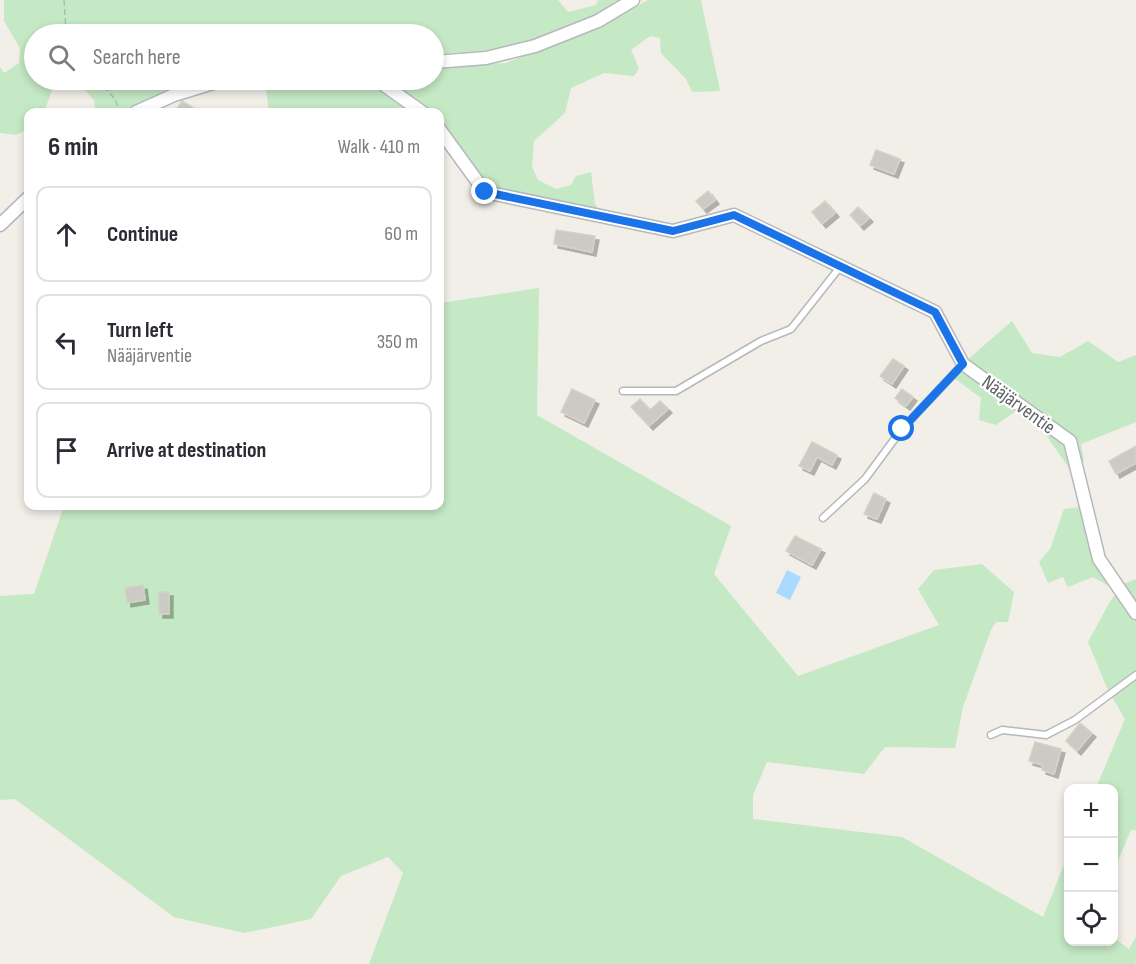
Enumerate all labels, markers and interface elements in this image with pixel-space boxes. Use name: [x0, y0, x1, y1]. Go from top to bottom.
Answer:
search box: [24, 24, 444, 90]
icon: search: [45, 41, 78, 74]
text: Search here: [93, 44, 180, 71]
text: 6 min: [48, 132, 98, 163]
text: Walk · 410 m: [338, 135, 420, 159]
route end: [471, 178, 497, 204]
icon: ahead: [50, 218, 83, 251]
text: Continue: [107, 221, 178, 248]
text: 60 m: [384, 222, 418, 246]
text: Turn left: [107, 317, 173, 344]
icon: left: [50, 326, 83, 359]
text: 350 m: [377, 330, 418, 354]
text: Nääjärventie: [107, 344, 192, 368]
street label: Nääjärventie: [977, 370, 1060, 439]
route start: [888, 415, 914, 441]
icon: arrive: [50, 434, 83, 467]
text: Arrive at destination: [107, 437, 266, 464]
map controls: [1064, 784, 1118, 946]
button: +: [1064, 784, 1118, 838]
button: −: [1064, 838, 1118, 892]
button: locate: [1064, 892, 1118, 946]

